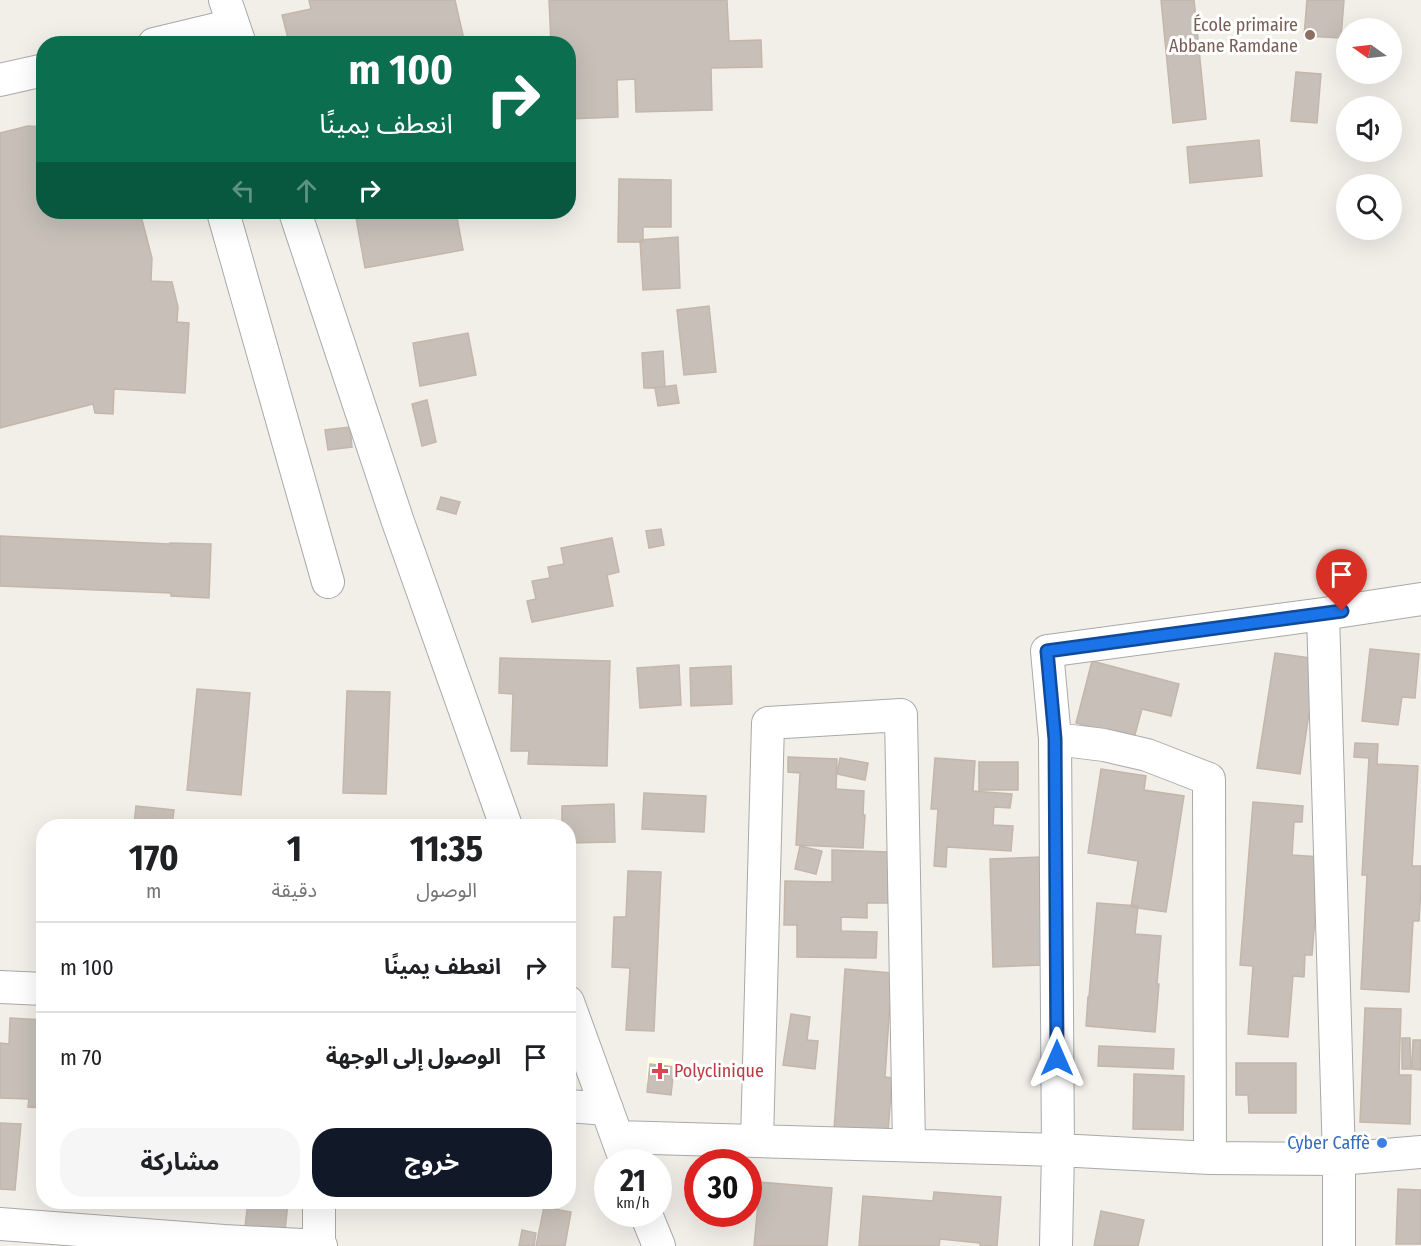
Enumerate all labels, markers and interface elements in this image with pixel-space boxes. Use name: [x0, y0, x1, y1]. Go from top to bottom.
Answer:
place label: École primaire Abbane Ramdane: [1169, 13, 1298, 57]
north arrow: [1336, 18, 1402, 84]
map controls: [1336, 18, 1402, 240]
marker: École primaire Abbane Ramdane: [1303, 28, 1317, 42]
text: 100 m: [349, 45, 453, 95]
icon: right: [474, 60, 552, 138]
button: sound: [1336, 96, 1402, 162]
text: انعطف يمينًا: [319, 108, 453, 140]
icon: left: [227, 174, 260, 207]
icon: ahead: [290, 174, 323, 207]
icon: right: [353, 174, 386, 207]
button: search: [1336, 174, 1402, 240]
pin: [1316, 549, 1367, 611]
icon: arrive: [1325, 558, 1358, 591]
text: 1: [287, 827, 302, 871]
text: 11:35: [410, 827, 483, 871]
text: 170: [129, 836, 179, 880]
text: دقيقة: [272, 878, 317, 902]
text: الوصول: [416, 878, 477, 902]
text: m: [146, 879, 161, 903]
icon: right: [519, 951, 552, 984]
text: انعطف يمينًا: [384, 953, 501, 980]
text: 100 m: [60, 954, 114, 981]
position arrow: [1025, 1026, 1089, 1090]
icon: arrive: [519, 1041, 552, 1074]
text: الوصول إلى الوجهة: [326, 1043, 501, 1070]
text: 70 m: [60, 1044, 102, 1071]
place label: Polyclinique: [674, 1060, 764, 1082]
marker: Polyclinique: [651, 1062, 669, 1080]
button: مشاركة: [60, 1128, 300, 1197]
button: خروج: [312, 1128, 552, 1197]
place label: Cyber Caffè: [1287, 1132, 1370, 1154]
marker: Cyber Caffè: [1375, 1136, 1389, 1150]
speed limit sign: 30: [684, 1149, 762, 1227]
text: 21: [620, 1163, 646, 1199]
text: km/h: [616, 1194, 650, 1212]

